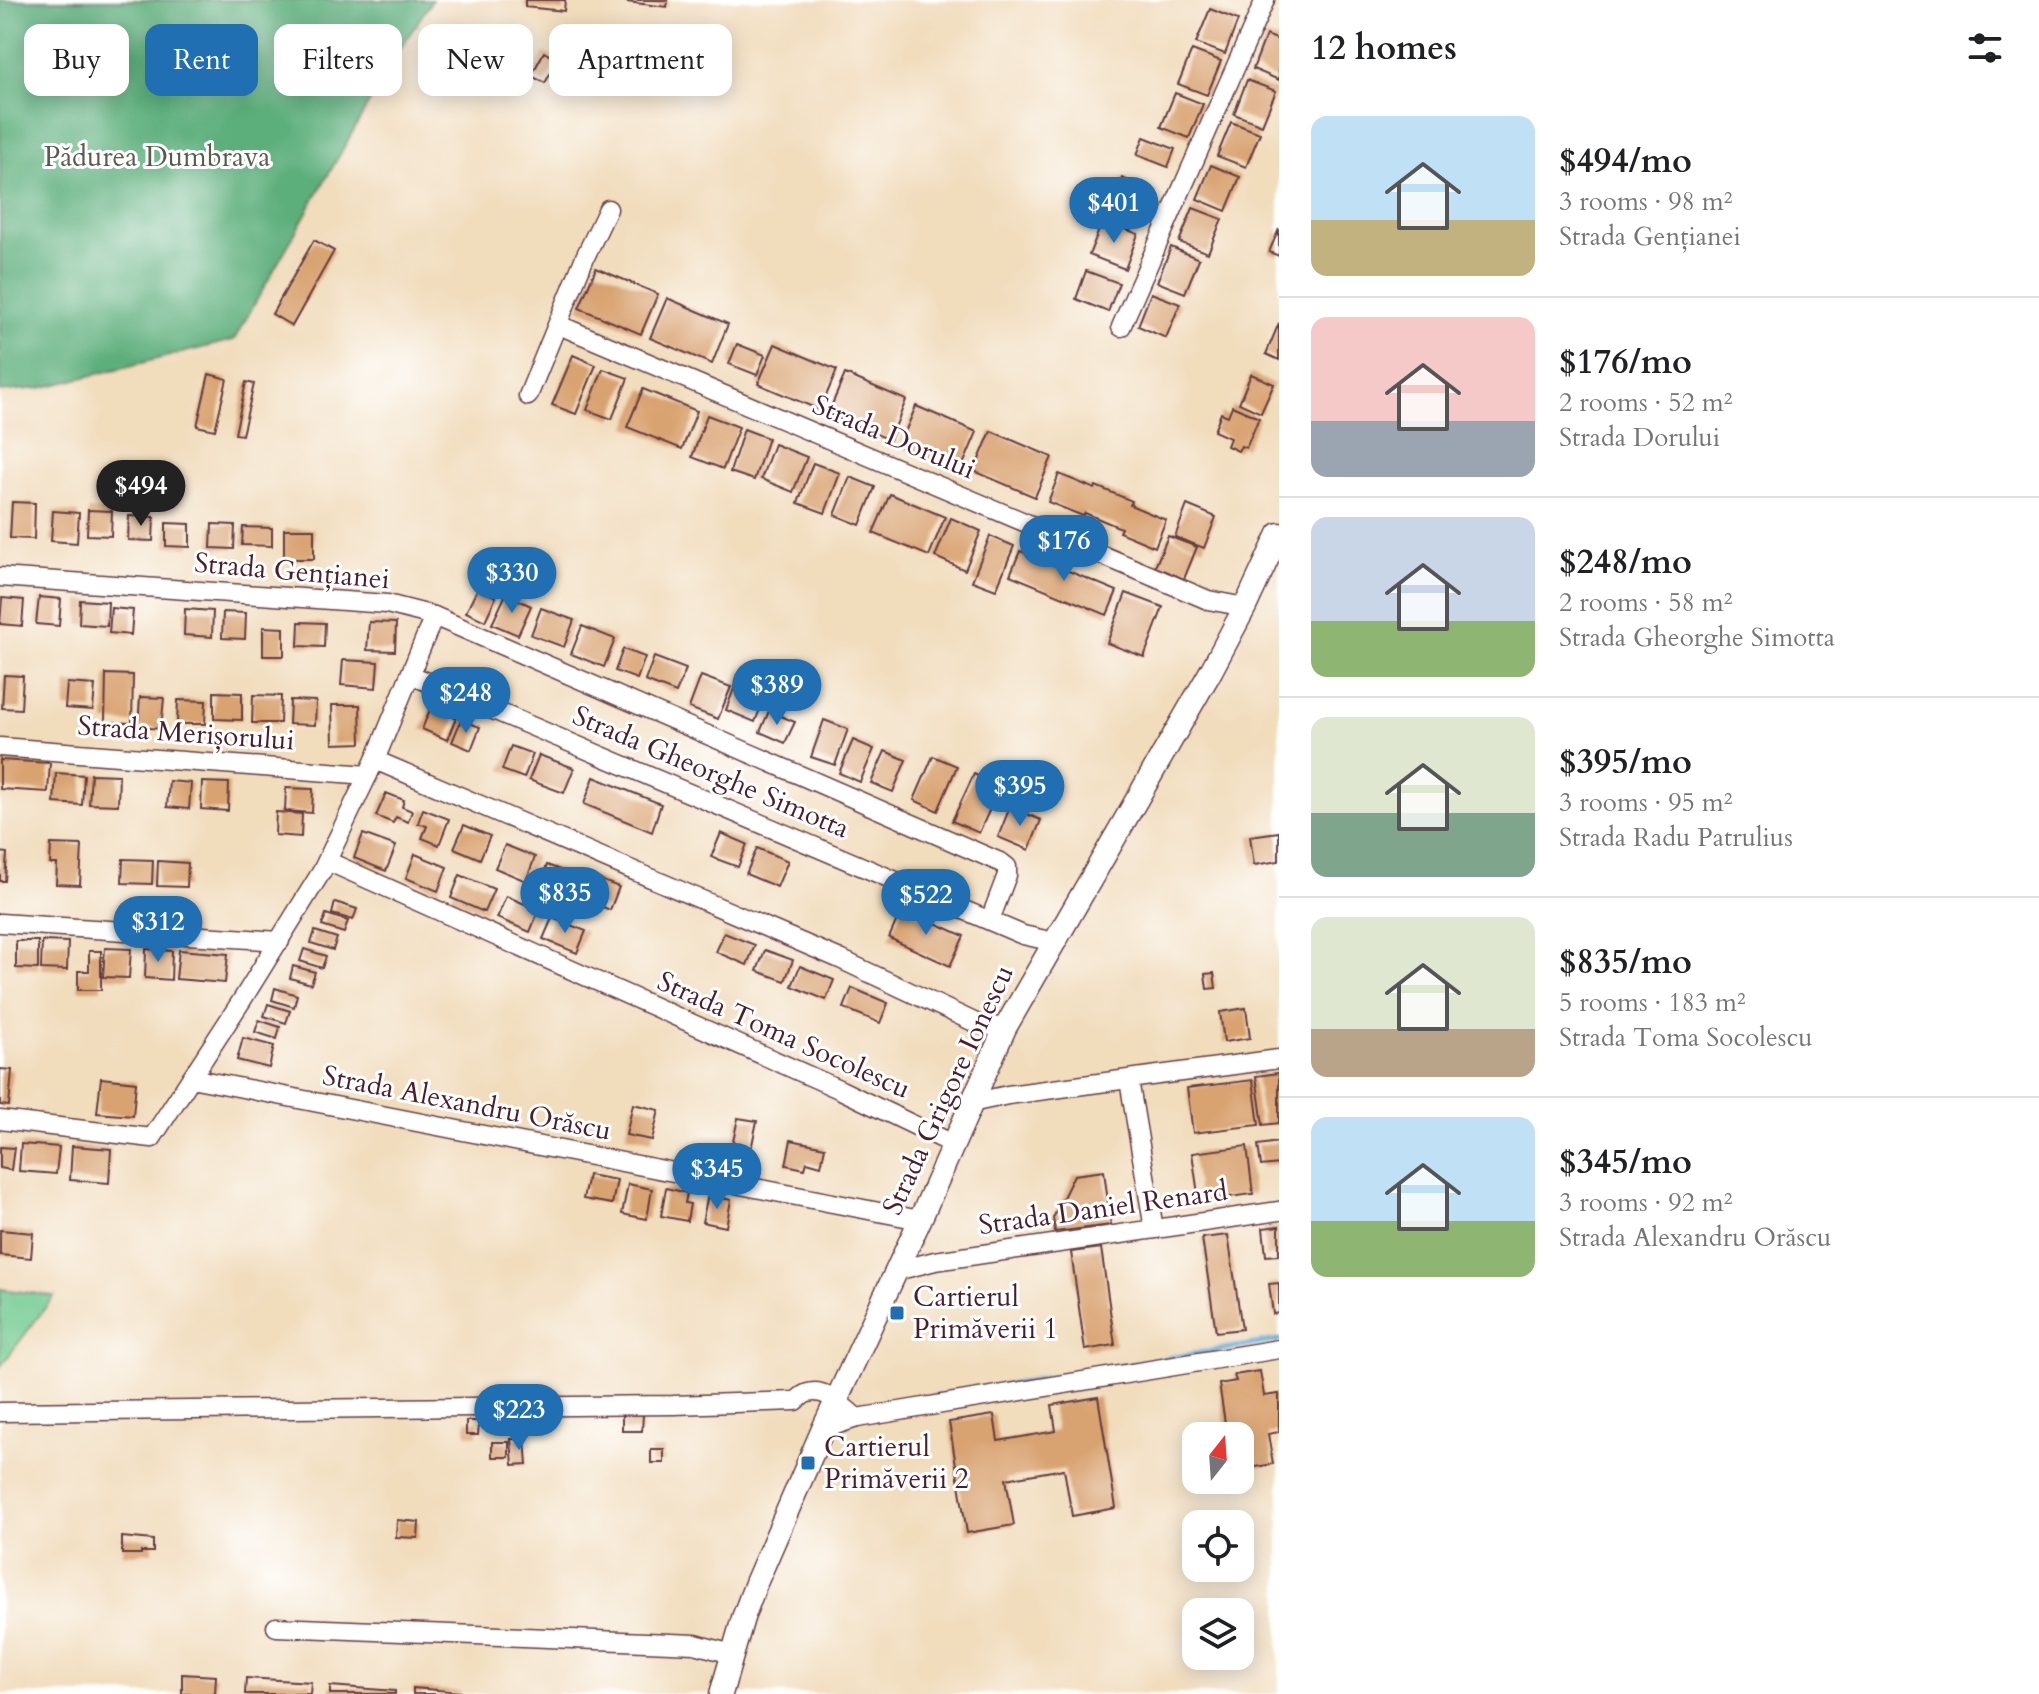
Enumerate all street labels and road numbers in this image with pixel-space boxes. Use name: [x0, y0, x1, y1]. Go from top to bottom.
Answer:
street label: Strada Dorului: [807, 386, 981, 488]
street label: Strada Gențianei: [193, 544, 391, 598]
street label: Strada Gheorghe Simotta: [567, 696, 855, 848]
street label: Strada Merișorului: [76, 706, 296, 760]
street label: Strada Grigore Ionescu: [873, 959, 1023, 1221]
street label: Strada Toma Socolescu: [652, 962, 916, 1108]
street label: Strada Alexandru Orăscu: [319, 1056, 615, 1150]
street label: Strada Daniel Renard: [976, 1172, 1230, 1244]

